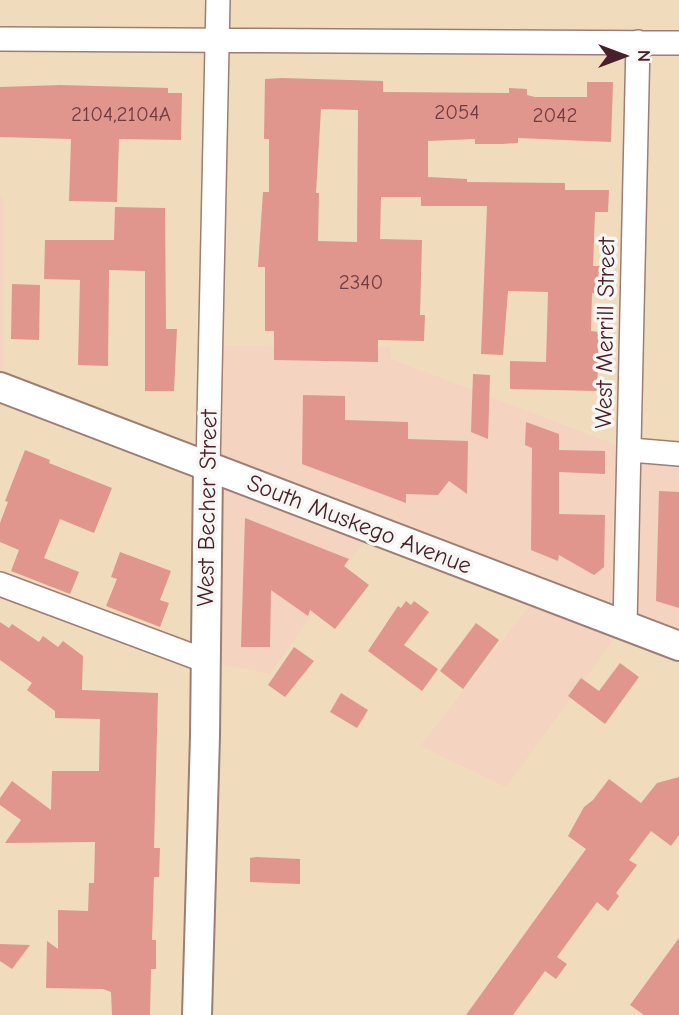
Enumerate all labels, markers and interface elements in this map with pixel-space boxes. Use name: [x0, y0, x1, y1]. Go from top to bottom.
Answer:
north arrow: [588, 21, 658, 91]
text: N: [633, 50, 655, 62]
house number: 2054: [434, 100, 480, 126]
house number: 2104,2104A: [71, 102, 171, 128]
house number: 2042: [533, 103, 577, 129]
street label: West Merrill Street: [590, 237, 622, 429]
house number: 2340: [339, 270, 383, 296]
street label: West Becher Street: [192, 409, 224, 607]
street label: South Muskego Avenue: [243, 469, 475, 581]

